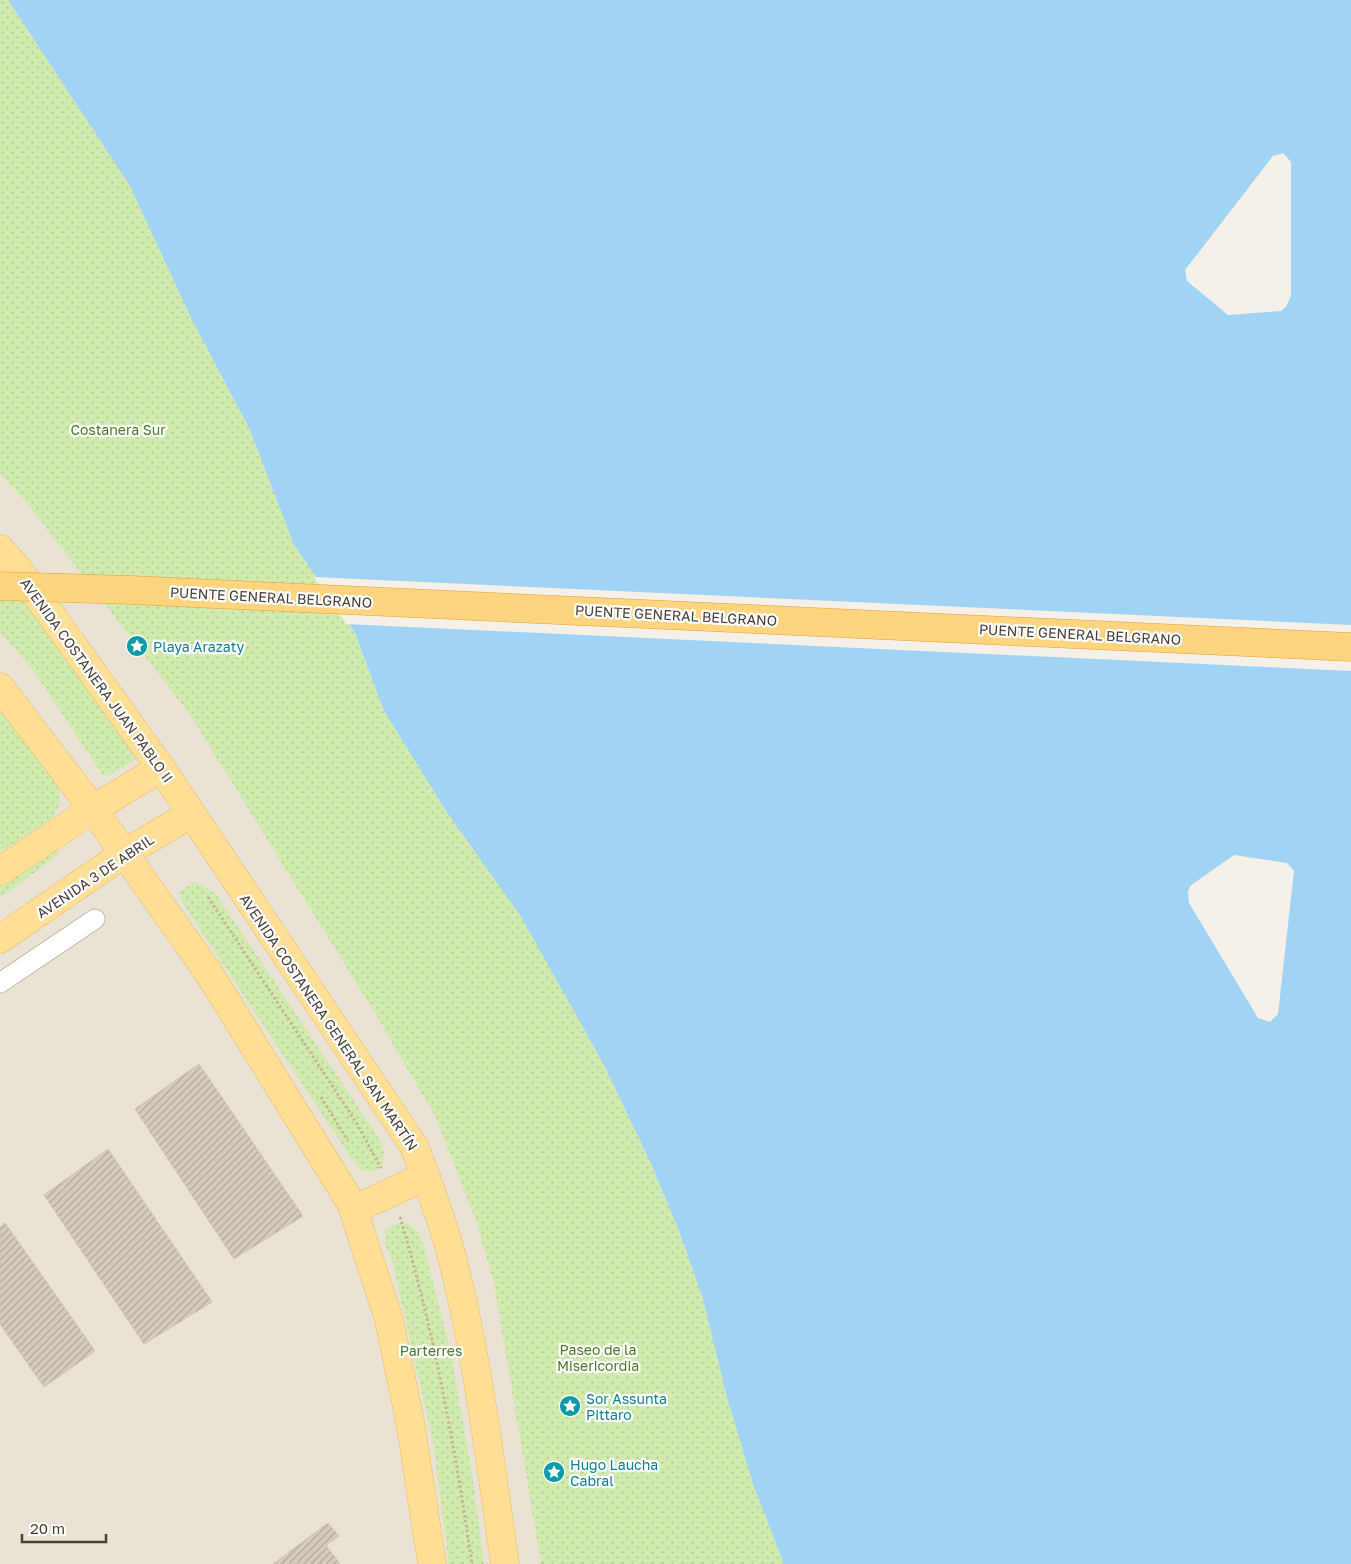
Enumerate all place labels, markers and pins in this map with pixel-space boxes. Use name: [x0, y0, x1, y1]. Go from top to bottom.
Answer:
place icon: Playa Arazaty: [125, 634, 149, 658]
place label: Playa Arazaty: [153, 638, 245, 655]
place label: Sor Assunta Pittaro: [586, 1390, 667, 1423]
place icon: Sor Assunta Pittaro: [558, 1394, 582, 1418]
place label: Hugo Laucha Cabral: [570, 1456, 658, 1489]
place icon: Hugo Laucha Cabral: [542, 1460, 566, 1484]

